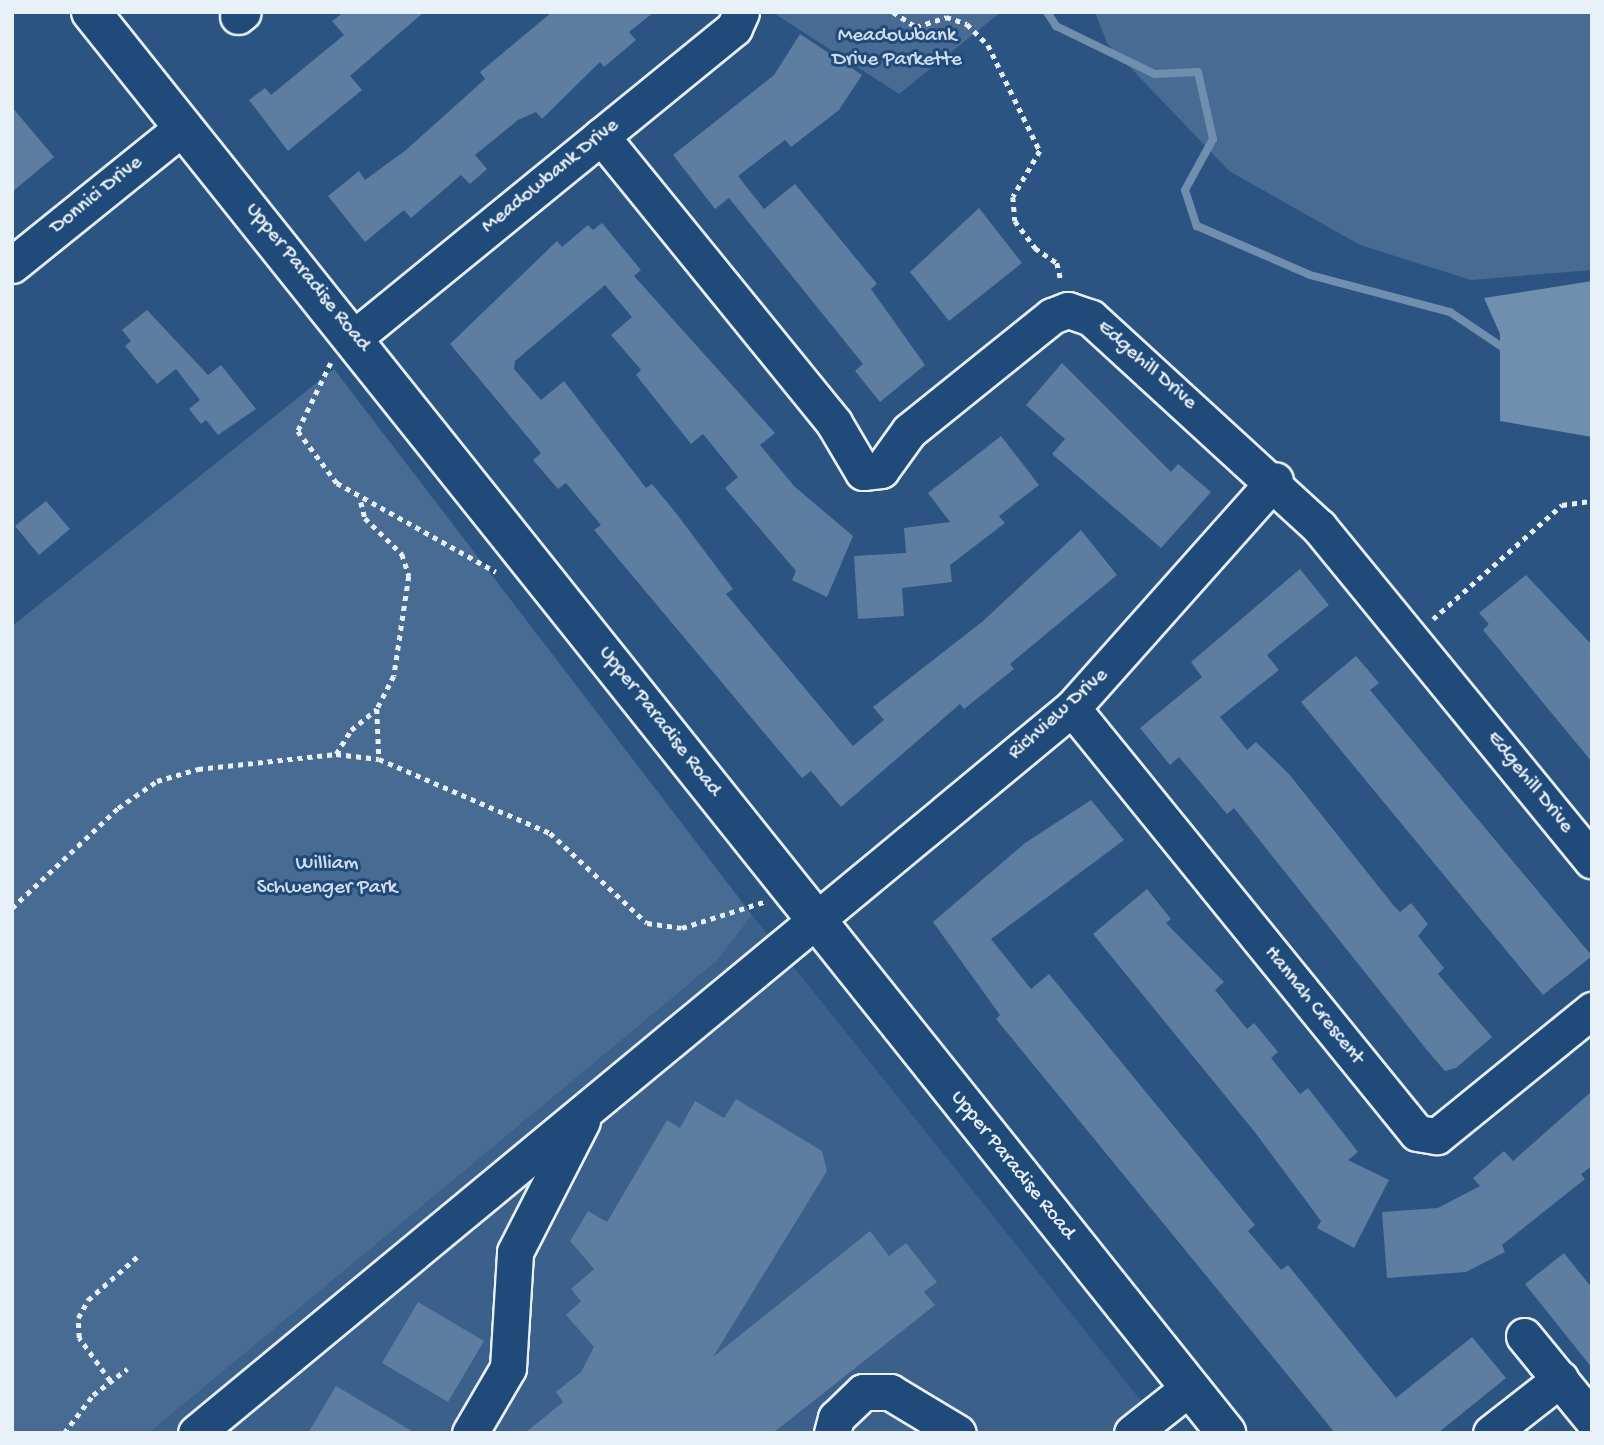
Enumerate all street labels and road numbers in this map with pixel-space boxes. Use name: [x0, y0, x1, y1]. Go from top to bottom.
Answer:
street label: Meadowbank Drive: [477, 114, 625, 240]
street label: Donnici Drive: [46, 151, 148, 241]
street label: Upper Paradise Road: [239, 198, 375, 358]
street label: Edgehill Drive: [1091, 316, 1201, 416]
street label: Upper Paradise Road: [592, 641, 726, 803]
street label: Richview Drive: [1004, 664, 1114, 766]
street label: Edgehill Drive: [1480, 727, 1578, 839]
street label: Hannah Crescent: [1257, 942, 1369, 1070]
street label: Upper Paradise Road: [944, 1086, 1080, 1246]

